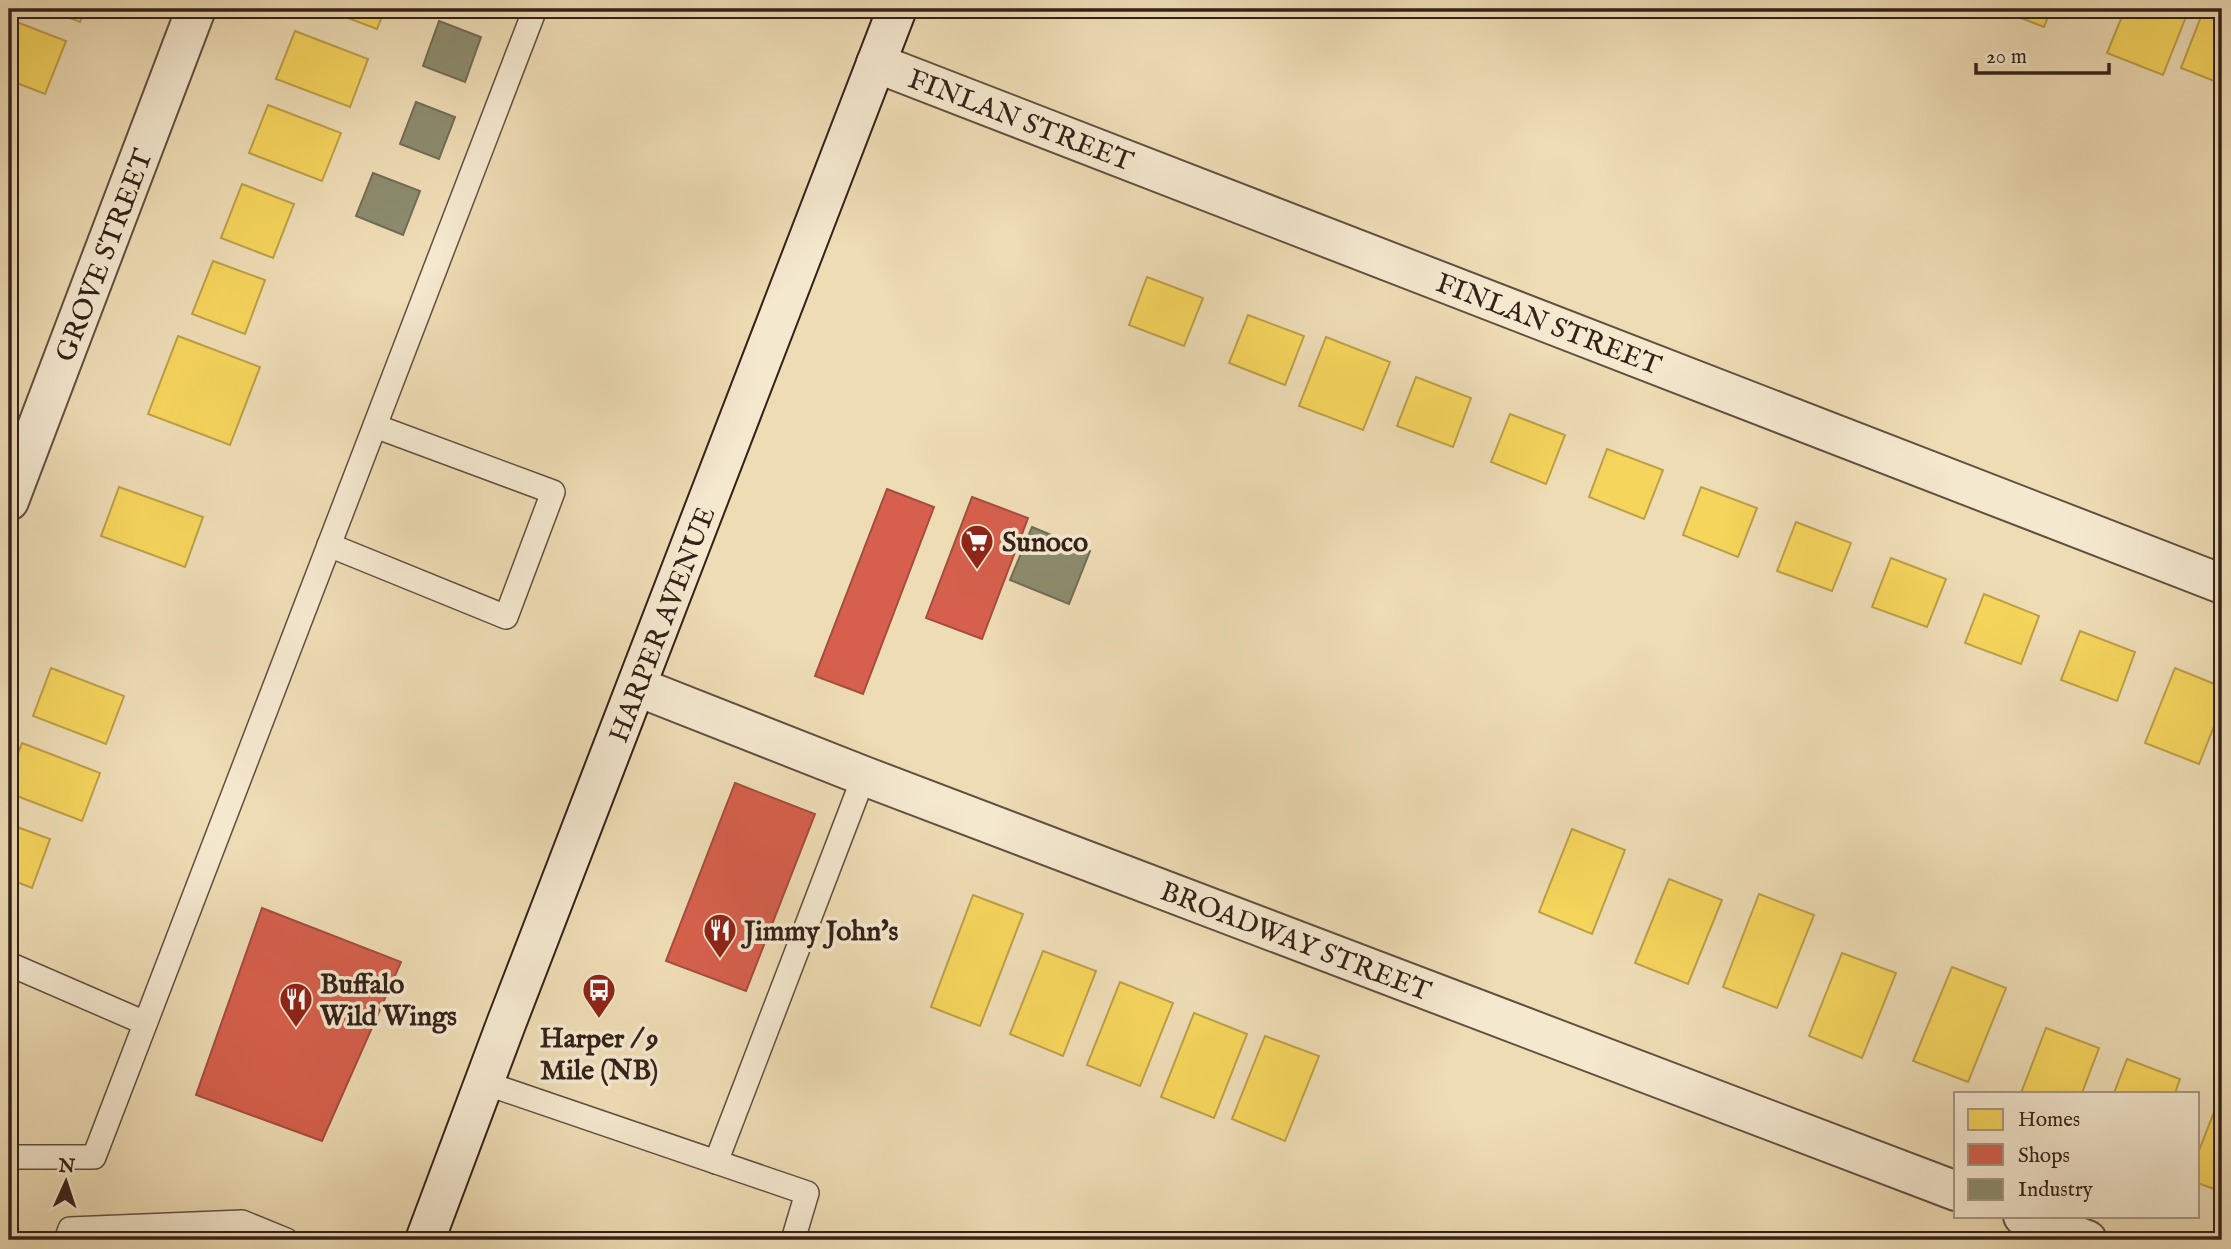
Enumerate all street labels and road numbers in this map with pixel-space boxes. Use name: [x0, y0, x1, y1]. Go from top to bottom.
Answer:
street label: FINLAN STREET: [903, 62, 1138, 181]
street label: GROVE STREET: [49, 144, 162, 367]
street label: FINLAN STREET: [1431, 266, 1666, 385]
street label: HARPER AVENUE: [602, 502, 724, 748]
street label: BROADWAY STREET: [1155, 875, 1436, 1010]

